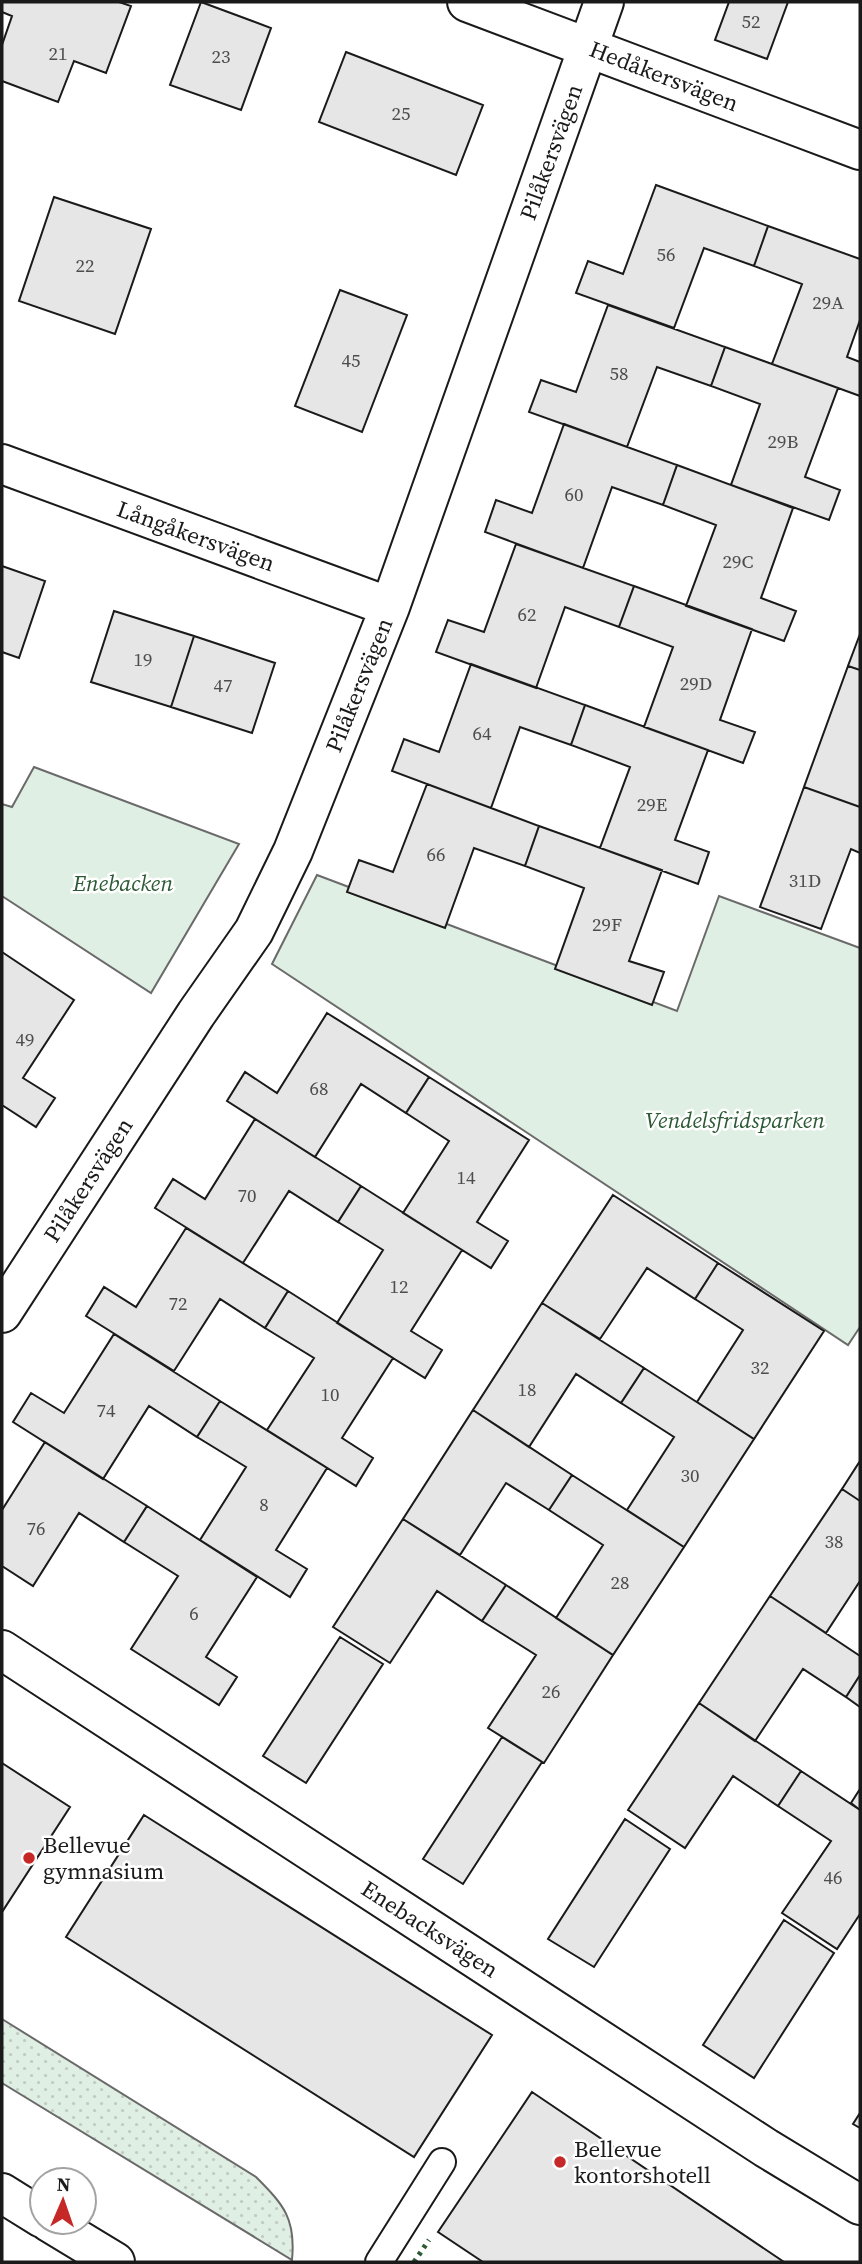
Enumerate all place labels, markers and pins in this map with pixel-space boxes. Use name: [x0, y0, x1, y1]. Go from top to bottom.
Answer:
place label: Bellevue gymnasium: [43, 1829, 165, 1887]
marker: Bellevue gymnasium: [21, 1850, 37, 1866]
place label: Bellevue kontorshotell: [574, 2133, 711, 2191]
marker: Bellevue kontorshotell: [552, 2154, 568, 2170]

